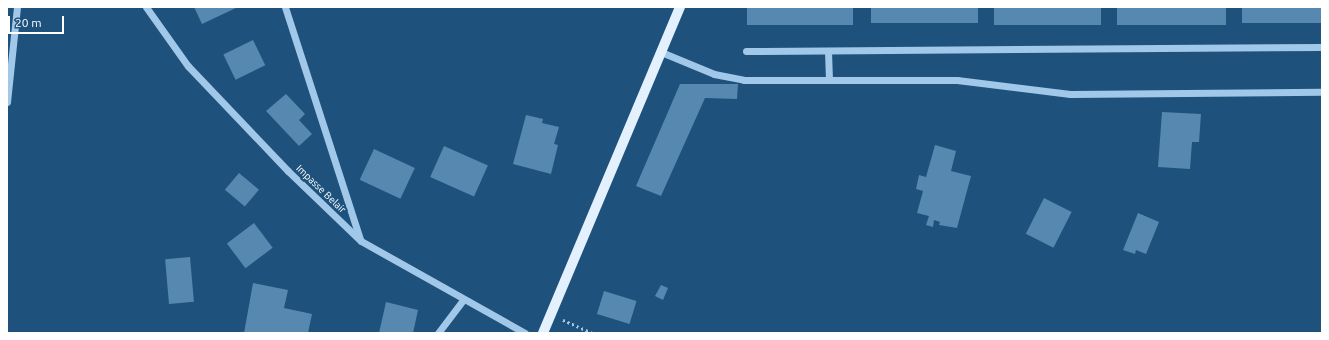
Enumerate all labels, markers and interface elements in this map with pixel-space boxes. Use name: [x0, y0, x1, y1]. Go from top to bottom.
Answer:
scale bar: [10, 8, 66, 34]
text: 20 m: [15, 16, 42, 29]
street label: Impasse Belair: [294, 162, 348, 216]

